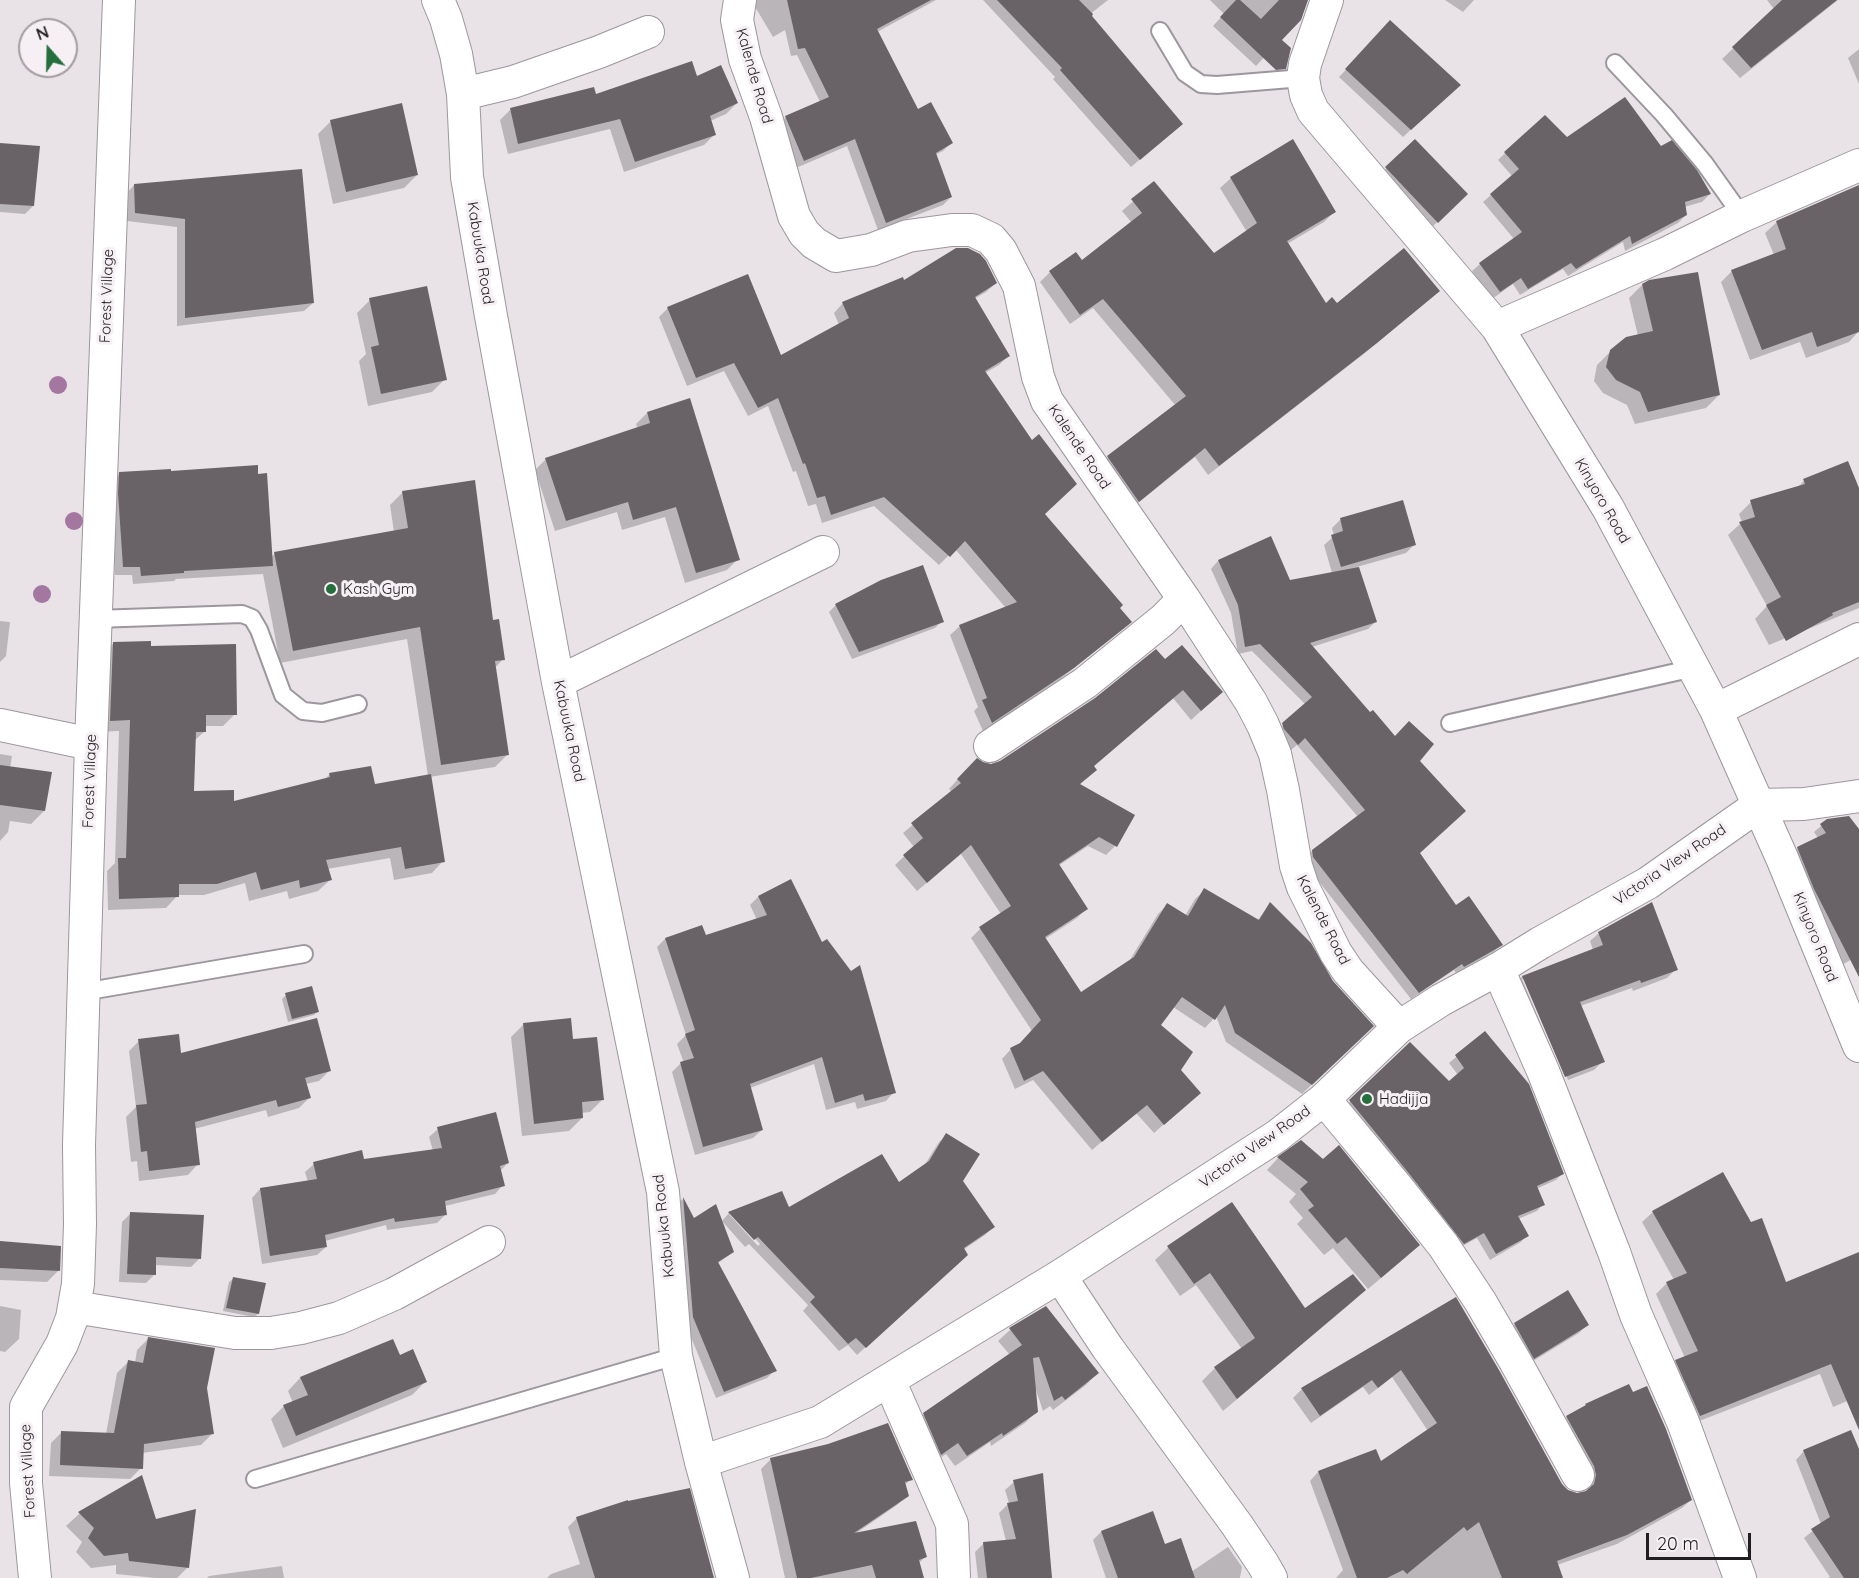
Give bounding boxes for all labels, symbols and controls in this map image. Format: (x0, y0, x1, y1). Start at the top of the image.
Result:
north arrow (18, 18, 78, 78)
text: N (34, 22, 51, 44)
street label: Kalende Road (732, 26, 776, 126)
street label: Kabuuka Road (463, 200, 497, 306)
street label: Forest Village (96, 249, 118, 343)
street label: Kalende Road (1044, 401, 1114, 493)
street label: Kinyoro Road (1570, 455, 1634, 547)
place label: Kash Gym (343, 580, 414, 598)
marker: Kash Gym (324, 582, 338, 596)
street label: Kabuuka Road (549, 678, 589, 784)
street label: Forest Village (79, 734, 101, 828)
street label: Victoria View Road (1610, 821, 1730, 909)
street label: Kalende Road (1293, 872, 1353, 968)
street label: Kinyoro Road (1789, 889, 1841, 985)
place label: Hadijja (1379, 1090, 1428, 1108)
marker: Hadijja (1360, 1092, 1374, 1106)
street label: Victoria View Road (1196, 1102, 1314, 1192)
street label: Kabuuka Road (650, 1173, 678, 1279)
street label: Forest Village (17, 1424, 39, 1518)
scale bar (1649, 1521, 1754, 1559)
text: 20 m (1657, 1532, 1699, 1555)

